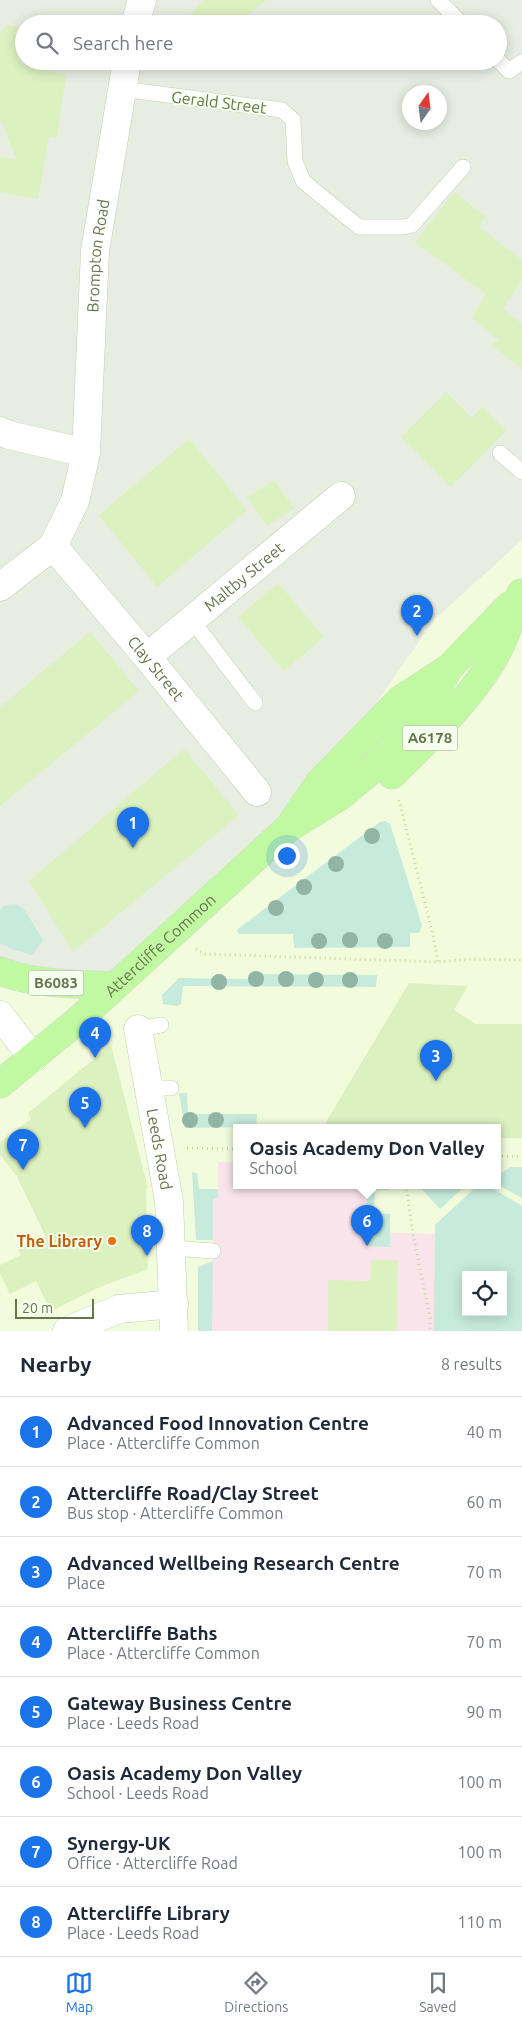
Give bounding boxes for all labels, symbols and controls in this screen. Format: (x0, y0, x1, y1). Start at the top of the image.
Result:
search box (15, 15, 507, 70)
icon: search (33, 29, 61, 57)
text: Search here (73, 32, 173, 54)
north arrow (402, 85, 447, 130)
street label: Gerald Street (170, 87, 268, 117)
street label: Brompton Road (83, 198, 113, 313)
street label: Maltby Street (200, 538, 288, 615)
pin: 2 (401, 595, 433, 636)
street label: Clay Street (124, 632, 188, 705)
road number: A6178 (402, 726, 458, 750)
pin: 1 (117, 807, 149, 848)
your location (274, 843, 300, 869)
street label: Attercliffe Common (101, 890, 219, 1000)
road number: B6083 (28, 970, 84, 996)
pin: 4 (79, 1017, 111, 1058)
pin: 3 (420, 1040, 452, 1081)
pin: 5 (69, 1087, 101, 1128)
street label: Leeds Road (143, 1107, 176, 1191)
popup (233, 1124, 501, 1189)
pin: 7 (7, 1129, 39, 1170)
text: Oasis Academy Don Valley (249, 1137, 485, 1159)
text: School (249, 1159, 297, 1177)
pin: 6 (351, 1205, 383, 1246)
pin: 8 (131, 1215, 163, 1256)
place label: The Library (17, 1232, 102, 1250)
marker: The Library (106, 1235, 118, 1247)
map controls (462, 1271, 507, 1316)
button: locate (462, 1271, 507, 1316)
scale bar (15, 1296, 94, 1319)
text: 20 m (22, 1300, 53, 1316)
text: Nearby (20, 1352, 91, 1376)
text: 8 results (441, 1355, 502, 1373)
text: Advanced Food Innovation Centre (67, 1412, 369, 1434)
text: 1 (31, 1423, 41, 1441)
text: 40 m (466, 1423, 502, 1441)
text: Place · Attercliffe Common (67, 1434, 260, 1452)
text: Attercliffe Road/Clay Street (67, 1482, 319, 1504)
text: 2 (31, 1493, 41, 1511)
text: 60 m (466, 1493, 502, 1511)
text: Bus stop · Attercliffe Common (67, 1504, 283, 1522)
text: Advanced Wellbeing Research Centre (67, 1552, 400, 1574)
text: 3 (31, 1563, 41, 1581)
text: 70 m (466, 1563, 502, 1581)
text: Place (67, 1574, 105, 1592)
text: Attercliffe Baths (67, 1622, 218, 1644)
text: 4 (31, 1633, 41, 1651)
text: 70 m (466, 1633, 502, 1651)
text: Place · Attercliffe Common (67, 1644, 260, 1662)
text: Gateway Business Centre (67, 1692, 292, 1714)
text: 5 (31, 1703, 41, 1721)
text: 90 m (466, 1703, 502, 1721)
text: Place · Leeds Road (67, 1714, 199, 1732)
text: Oasis Academy Don Valley (67, 1762, 302, 1784)
text: 6 (31, 1773, 41, 1791)
text: 100 m (457, 1773, 502, 1791)
text: School · Leeds Road (67, 1784, 209, 1802)
text: Synergy-UK (67, 1832, 171, 1854)
text: 7 (31, 1843, 41, 1861)
text: 100 m (457, 1843, 502, 1861)
text: Office · Attercliffe Road (67, 1854, 238, 1872)
text: Attercliffe Library (67, 1902, 230, 1924)
text: 8 (31, 1913, 41, 1931)
text: 110 m (457, 1913, 502, 1931)
text: Place · Leeds Road (67, 1924, 199, 1942)
tab: Map (65, 1969, 93, 2015)
tab: Directions (224, 1969, 288, 2015)
tab: Saved (419, 1969, 457, 2015)

